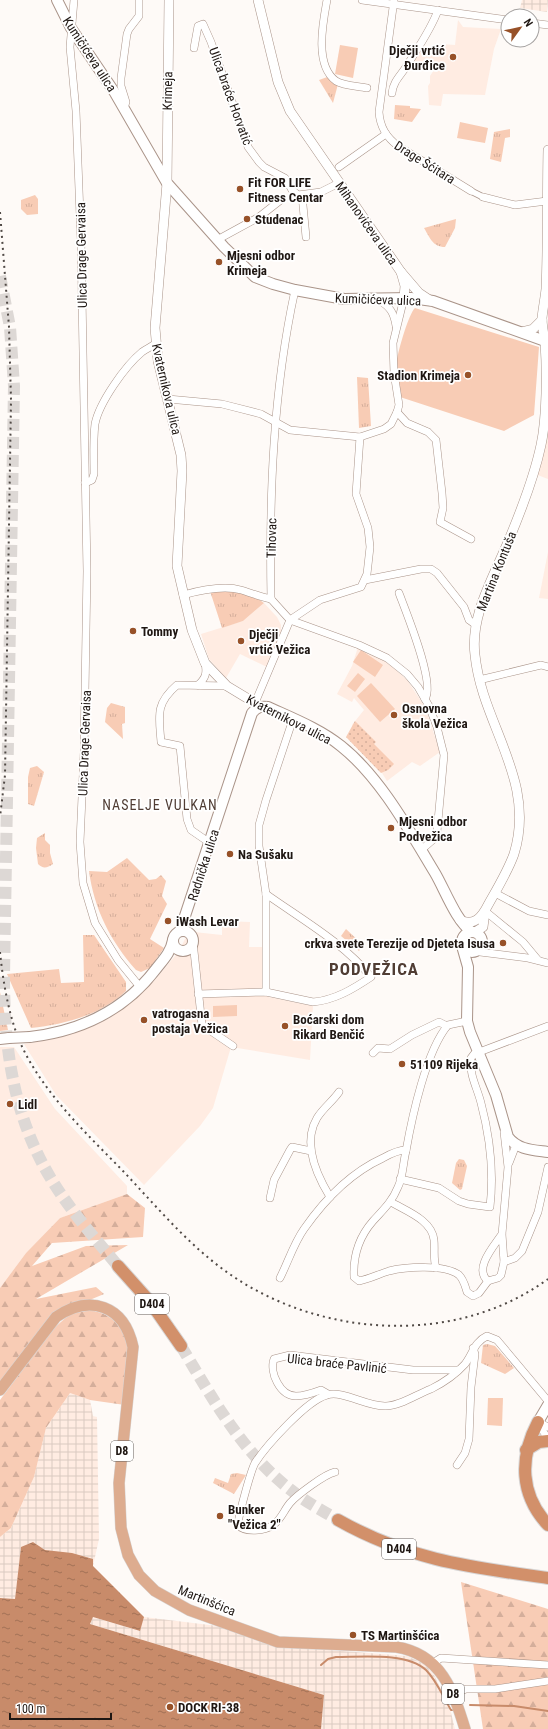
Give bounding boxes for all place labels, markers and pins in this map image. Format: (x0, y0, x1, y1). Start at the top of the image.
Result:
place label: Dječji vrtić Đurđice (389, 43, 445, 73)
marker: Dječji vrtić Đurđice (448, 52, 458, 62)
place label: Fit FOR LIFE Fitness Centar (248, 175, 324, 205)
marker: Fit FOR LIFE Fitness Centar (235, 184, 245, 194)
place label: Studenac (255, 212, 304, 227)
marker: Studenac (242, 214, 252, 224)
place label: Mjesni odbor Krimeja (227, 248, 296, 278)
marker: Mjesni odbor Krimeja (214, 257, 224, 267)
place label: Stadion Krimeja (377, 368, 460, 383)
marker: Stadion Krimeja (463, 370, 473, 380)
place label: Tommy (141, 624, 179, 639)
marker: Tommy (128, 626, 138, 636)
place label: Dječji vrtić Vežica (249, 627, 310, 657)
marker: Dječji vrtić Vežica (236, 636, 246, 646)
place label: Osnovna škola Vežica (402, 701, 468, 731)
marker: Osnovna škola Vežica (389, 710, 399, 720)
place label: Mjesni odbor Podvežica (399, 814, 468, 844)
marker: Mjesni odbor Podvežica (386, 823, 396, 833)
place label: Na Sušaku (238, 847, 293, 862)
marker: Na Sušaku (225, 849, 235, 859)
place label: iWash Levar (176, 914, 239, 929)
marker: iWash Levar (163, 916, 173, 926)
place label: crkva svete Terezije od Djeteta Isusa (304, 936, 495, 951)
marker: crkva svete Terezije od Djeteta Isusa (498, 938, 508, 948)
place label: vatrogasna postaja Vežica (152, 1006, 228, 1036)
place label: Boćarski dom Rikard Benčić (293, 1012, 365, 1042)
marker: vatrogasna postaja Vežica (139, 1015, 149, 1025)
marker: Boćarski dom Rikard Benčić (280, 1021, 290, 1031)
place label: 51109 Rijeka (410, 1057, 478, 1072)
marker: 51109 Rijeka (397, 1059, 407, 1069)
place label: Lidl (18, 1097, 37, 1112)
marker: Lidl (5, 1099, 15, 1109)
place label: Bunker "Vežica 2" (228, 1502, 281, 1532)
marker: Bunker "Vežica 2" (215, 1511, 225, 1521)
place label: TS Martinšćica (361, 1628, 440, 1643)
marker: TS Martinšćica (348, 1630, 358, 1640)
place label: DOCK RI-38 (178, 1700, 239, 1715)
marker: DOCK RI-38 (165, 1702, 175, 1712)

